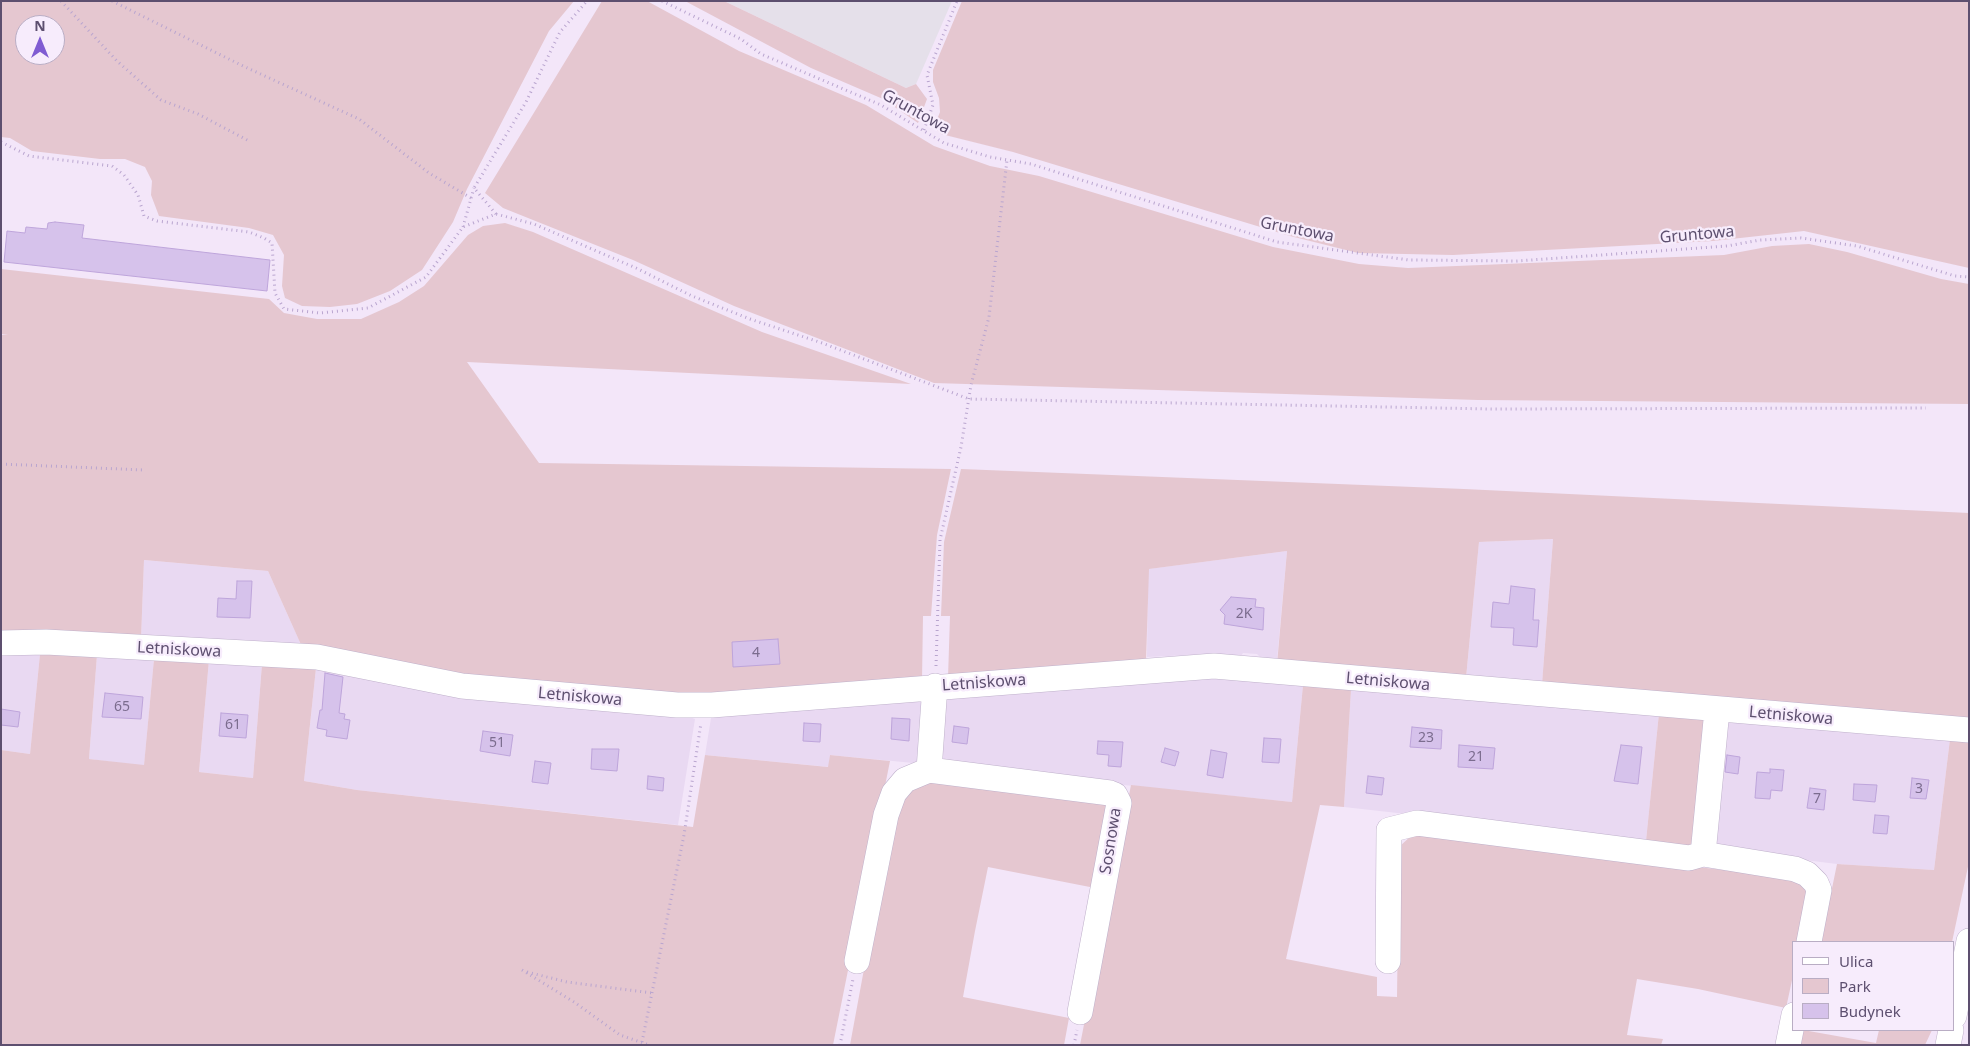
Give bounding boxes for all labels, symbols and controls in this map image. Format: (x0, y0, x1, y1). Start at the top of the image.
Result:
north arrow (15, 15, 65, 65)
text: N (34, 16, 46, 35)
street label: Gruntowa (879, 85, 953, 139)
street label: Gruntowa (1258, 213, 1336, 247)
street label: Gruntowa (1659, 222, 1735, 248)
house number: 2K (1236, 606, 1252, 622)
street label: Letniskowa (136, 638, 222, 662)
house number: 4 (752, 645, 760, 661)
street label: Letniskowa (1345, 669, 1431, 695)
street label: Letniskowa (941, 670, 1027, 696)
street label: Letniskowa (537, 684, 623, 710)
house number: 65 (114, 699, 130, 715)
street label: Letniskowa (1748, 703, 1834, 729)
house number: 61 (225, 717, 241, 733)
house number: 23 (1418, 730, 1434, 746)
house number: 51 (489, 735, 505, 751)
house number: 21 (1468, 749, 1484, 765)
house number: 3 (1915, 781, 1923, 797)
house number: 7 (1813, 791, 1821, 807)
street label: Sosnowa (1096, 806, 1126, 876)
legend (1792, 941, 1955, 1031)
text: Ulica (1839, 951, 1873, 971)
text: Park (1839, 976, 1871, 996)
text: Budynek (1839, 1001, 1901, 1021)

